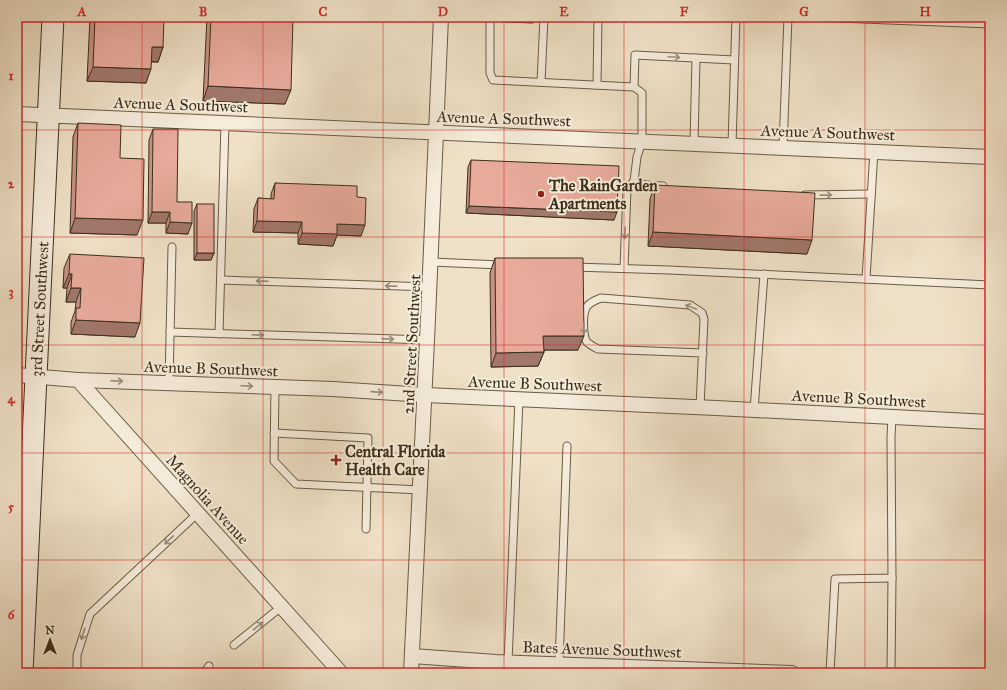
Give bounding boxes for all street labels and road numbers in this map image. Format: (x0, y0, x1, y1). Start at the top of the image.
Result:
street label: Avenue A Southwest (112, 93, 249, 116)
street label: Avenue A Southwest (435, 107, 572, 130)
street label: Avenue A Southwest (759, 121, 896, 144)
street label: 3rd Street Southwest (26, 240, 53, 377)
street label: 2nd Street Southwest (398, 273, 425, 414)
street label: Avenue B Southwest (143, 357, 279, 380)
street label: Avenue B Southwest (467, 372, 603, 395)
street label: Avenue B Southwest (790, 385, 927, 412)
street label: Magnolia Avenue (162, 450, 253, 549)
street label: Bates Avenue Southwest (522, 637, 682, 662)

